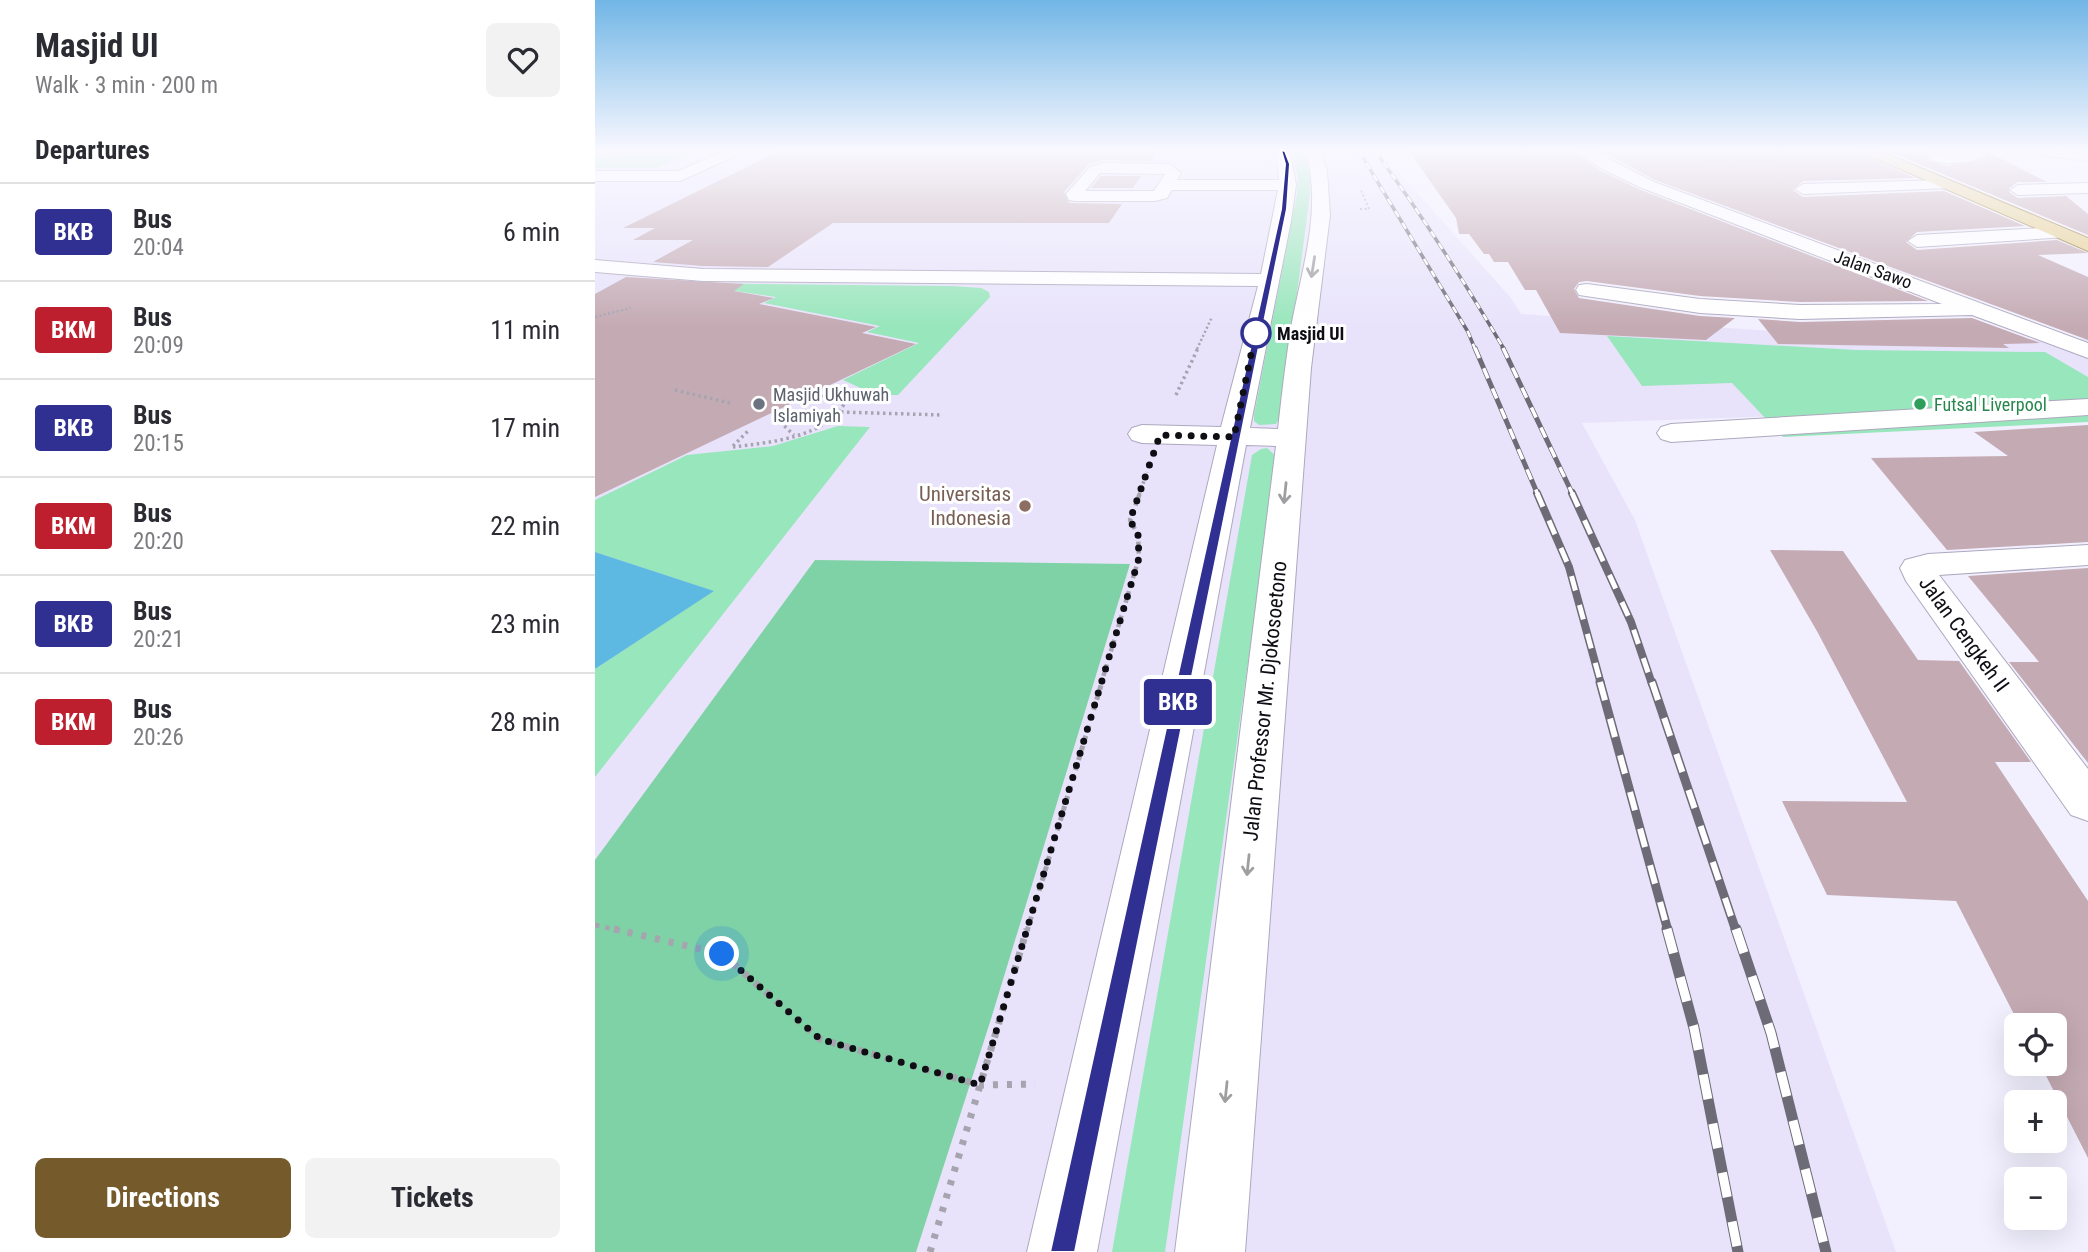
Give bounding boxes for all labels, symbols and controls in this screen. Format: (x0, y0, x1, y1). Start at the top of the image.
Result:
button: heart (486, 23, 560, 97)
text: Masjid UI (35, 26, 159, 65)
text: Walk · 3 min · 200 m (35, 72, 218, 99)
text: Departures (35, 135, 150, 165)
text: Bus (133, 204, 172, 234)
text: 6 min (503, 217, 560, 247)
text: BKB (53, 218, 94, 246)
text: 20:04 (133, 234, 184, 261)
street label: Jalan Sawo (1831, 245, 1915, 293)
one-way arrow (1306, 255, 1319, 278)
text: Bus (133, 302, 172, 332)
text: 11 min (490, 315, 560, 345)
text: BKM (51, 316, 96, 344)
marker: Masjid UI (1241, 318, 1271, 348)
place label: Masjid UI (1277, 323, 1344, 344)
text: 20:09 (133, 332, 184, 359)
place label: Masjid Ukhuwah Islamiyah (773, 384, 889, 426)
place label: Futsal Liverpool (1934, 394, 2047, 415)
marker: Masjid Ukhuwah Islamiyah (751, 396, 767, 412)
marker: Futsal Liverpool (1912, 396, 1928, 412)
text: Bus (133, 400, 172, 430)
text: 17 min (490, 413, 560, 443)
text: BKB (53, 414, 94, 442)
text: 20:15 (133, 430, 184, 457)
one-way arrow (1278, 481, 1291, 503)
place label: Universitas Indonesia (919, 482, 1011, 530)
text: Bus (133, 498, 172, 528)
marker: Universitas Indonesia (1017, 498, 1033, 514)
text: 22 min (490, 511, 560, 541)
text: BKM (51, 512, 96, 540)
text: 20:20 (133, 528, 184, 555)
street label: Jalan Professor Mr. Djokosoetono (1238, 560, 1292, 842)
street label: Jalan Cengkeh II (1914, 572, 2014, 696)
text: Bus (133, 596, 172, 626)
text: 23 min (490, 609, 560, 639)
text: BKB (53, 610, 94, 638)
text: 20:21 (133, 626, 184, 653)
line badge: BKB (1138, 679, 1218, 725)
text: BKB (1158, 688, 1198, 716)
text: Bus (133, 694, 172, 724)
text: 28 min (490, 707, 560, 737)
text: BKM (51, 708, 96, 736)
text: 20:26 (133, 724, 184, 751)
one-way arrow (1242, 853, 1255, 876)
your location (704, 936, 739, 971)
map controls (2004, 1013, 2067, 1230)
button: locate (2004, 1013, 2067, 1076)
one-way arrow (1219, 1080, 1232, 1102)
button: + (2004, 1090, 2067, 1153)
button: Directions (35, 1158, 291, 1238)
button: Tickets (305, 1158, 560, 1238)
button: − (2004, 1167, 2067, 1230)

